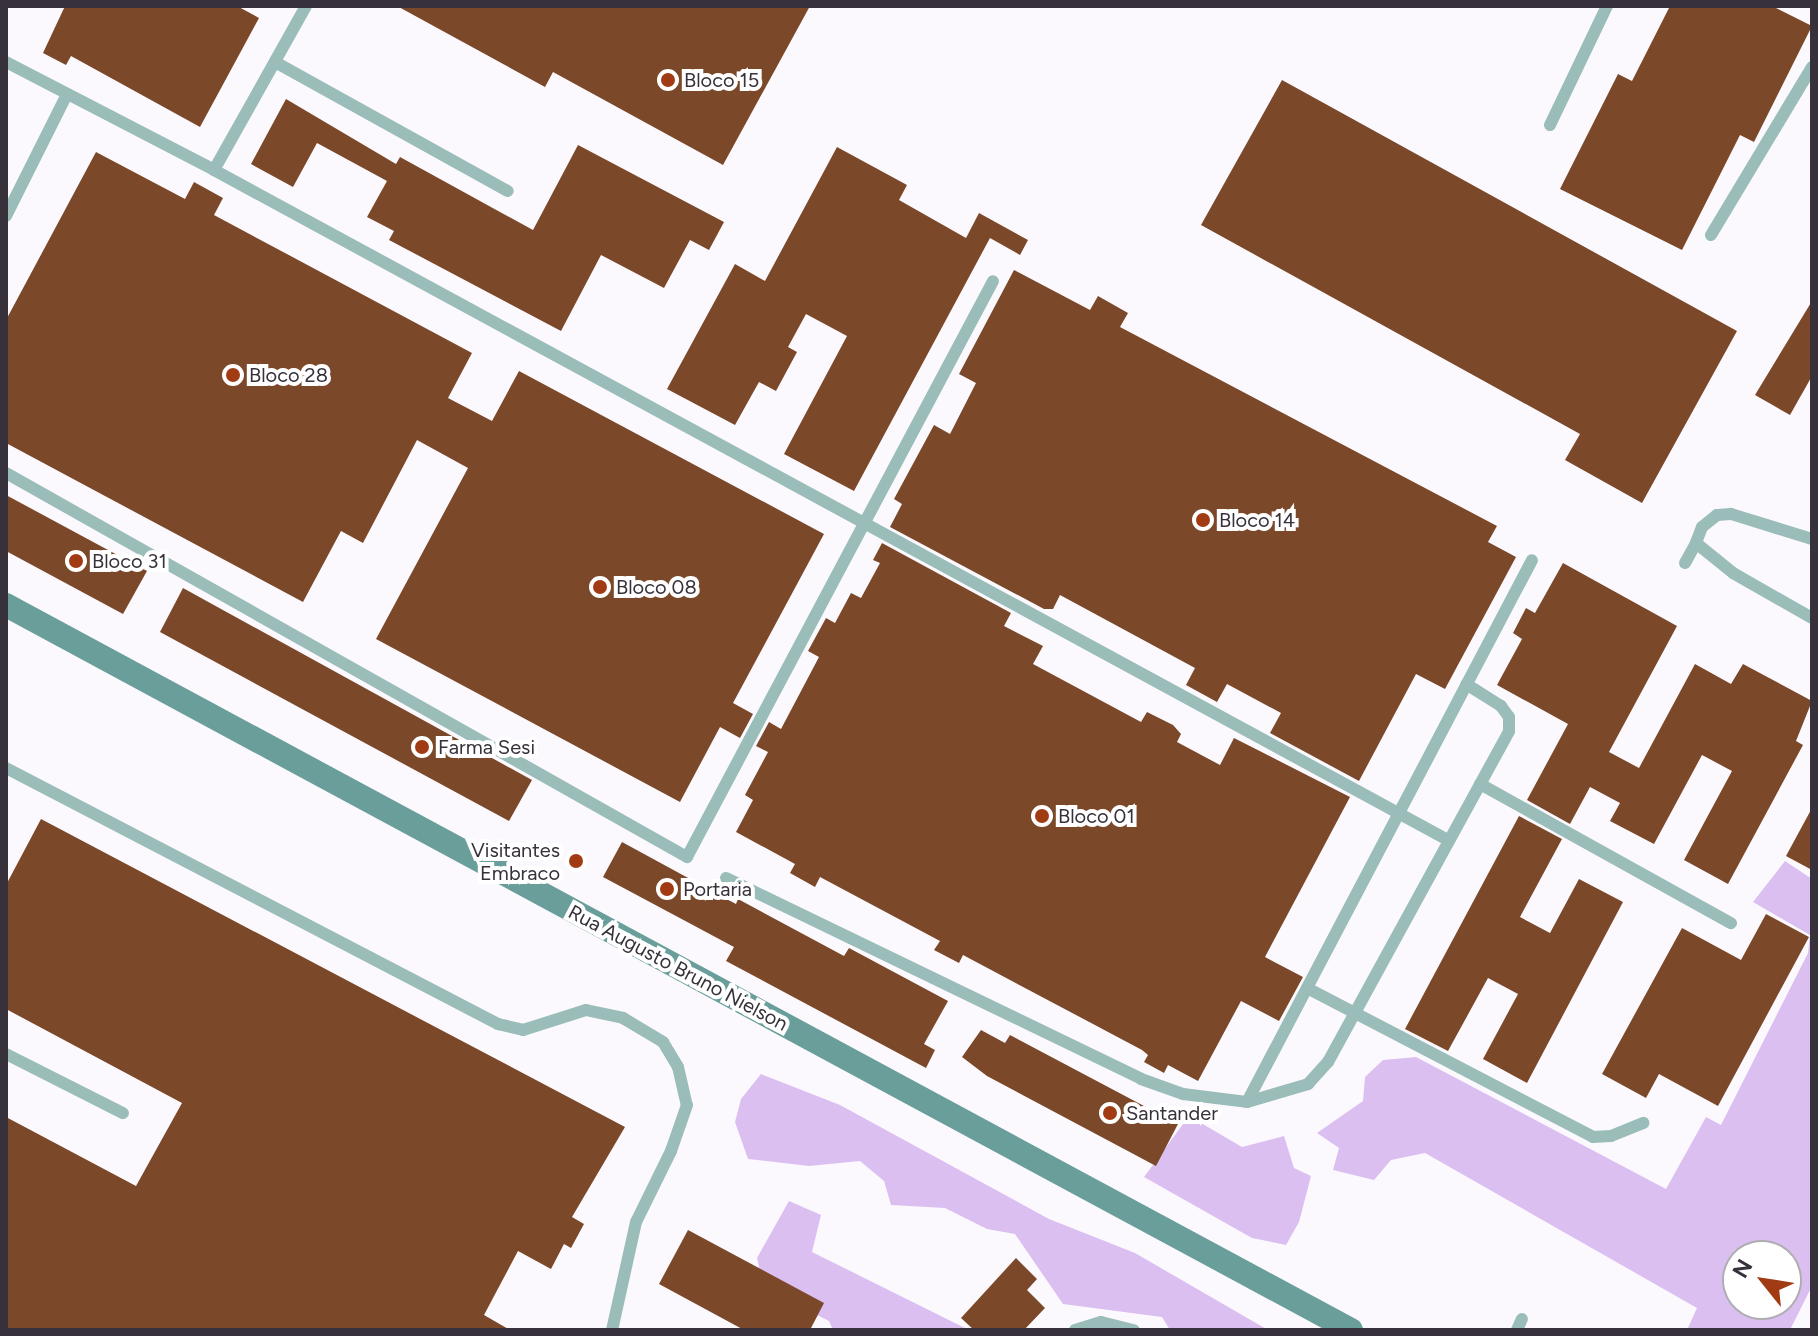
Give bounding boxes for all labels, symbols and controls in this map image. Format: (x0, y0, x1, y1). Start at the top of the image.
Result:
place label: Bloco 15 (684, 68, 759, 92)
marker: Bloco 15 (659, 71, 677, 89)
place label: Bloco 28 (249, 363, 328, 387)
marker: Bloco 28 (224, 366, 242, 384)
place label: Bloco 14 (1219, 508, 1295, 532)
marker: Bloco 14 (1194, 511, 1212, 529)
place label: Bloco 31 (92, 549, 167, 573)
marker: Bloco 31 (67, 552, 85, 570)
place label: Bloco 08 (616, 575, 697, 599)
marker: Bloco 08 (591, 578, 609, 596)
place label: Farma Sesi (438, 735, 535, 759)
marker: Farma Sesi (413, 738, 431, 756)
place label: Bloco 01 (1058, 804, 1135, 828)
marker: Bloco 01 (1033, 807, 1051, 825)
place label: Visitantes Embraco (471, 838, 560, 885)
marker: Visitantes Embraco (567, 852, 585, 870)
place label: Portaria (683, 877, 752, 901)
marker: Portaria (658, 880, 676, 898)
street label: Rua Augusto Bruno Nielson (564, 900, 792, 1036)
place label: Santander (1126, 1101, 1218, 1125)
marker: Santander (1101, 1104, 1119, 1122)
north arrow (1722, 1240, 1802, 1320)
text: N (1727, 1255, 1758, 1283)

